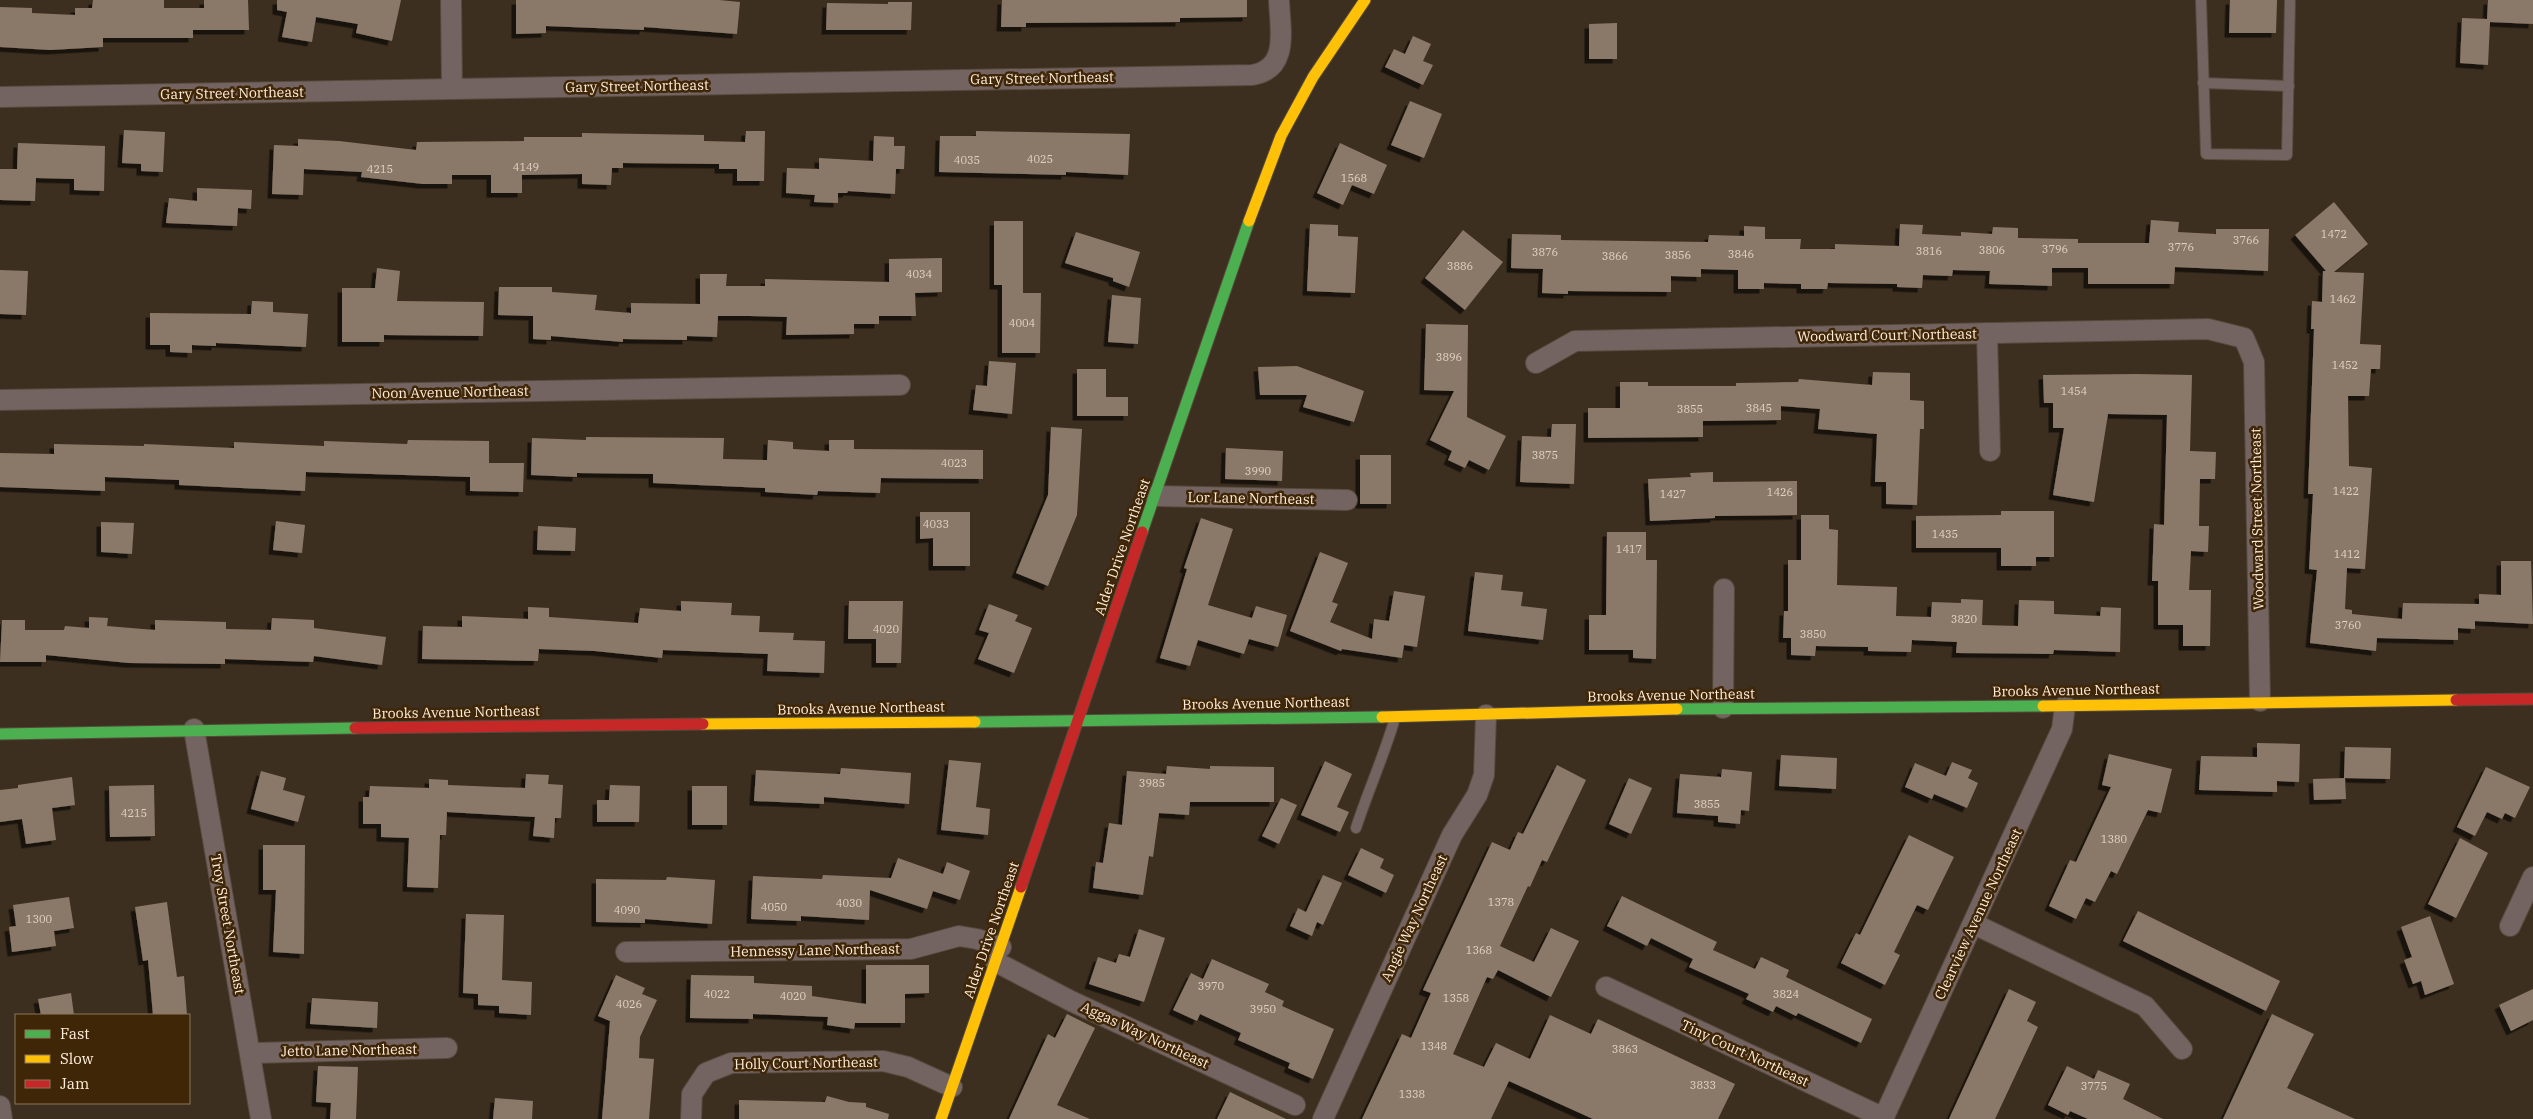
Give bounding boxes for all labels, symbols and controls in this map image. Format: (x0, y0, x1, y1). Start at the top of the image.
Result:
street label: Gary Street Northeast (970, 68, 1114, 88)
street label: Gary Street Northeast (565, 76, 709, 96)
street label: Gary Street Northeast (160, 83, 304, 103)
house number: 4025 (1027, 152, 1053, 166)
house number: 4035 (954, 153, 980, 167)
house number: 4149 (513, 160, 539, 174)
house number: 4215 (367, 162, 393, 176)
house number: 1568 (1341, 171, 1367, 185)
house number: 1472 (2321, 227, 2347, 241)
house number: 3766 (2233, 233, 2259, 247)
house number: 3776 (2168, 240, 2194, 254)
house number: 3796 (2042, 242, 2068, 256)
house number: 3806 (1979, 243, 2005, 257)
house number: 3816 (1916, 244, 1942, 258)
house number: 3876 (1532, 245, 1558, 259)
house number: 3846 (1728, 247, 1754, 261)
house number: 3856 (1665, 248, 1691, 262)
house number: 3866 (1602, 249, 1628, 263)
house number: 3886 (1447, 259, 1473, 273)
house number: 4034 (906, 267, 933, 281)
house number: 1462 (2330, 292, 2356, 306)
house number: 4004 (1009, 316, 1036, 330)
street label: Woodward Court Northeast (1797, 324, 1977, 346)
house number: 3896 (1436, 350, 1462, 364)
house number: 1452 (2332, 358, 2358, 372)
street label: Noon Avenue Northeast (371, 382, 529, 402)
house number: 1454 (2061, 384, 2088, 398)
house number: 3845 (1746, 401, 1772, 415)
house number: 3855 (1677, 402, 1703, 416)
street label: Woodward Street Northeast (2246, 428, 2268, 610)
house number: 3875 (1532, 448, 1558, 462)
house number: 4023 (941, 456, 967, 470)
house number: 3990 (1245, 464, 1272, 478)
street label: Alder Drive Northeast (1090, 476, 1154, 618)
house number: 1422 (2333, 484, 2359, 498)
house number: 1426 (1767, 485, 1793, 499)
house number: 1427 (1660, 487, 1686, 501)
street label: Lor Lane Northeast (1187, 488, 1315, 508)
house number: 4033 (923, 517, 949, 531)
house number: 1435 (1932, 527, 1958, 541)
house number: 1417 (1616, 542, 1642, 556)
house number: 1412 (2334, 547, 2360, 561)
house number: 3820 (1951, 612, 1978, 626)
house number: 3760 (2335, 618, 2362, 632)
house number: 4020 (873, 622, 900, 636)
house number: 3850 (1800, 627, 1827, 641)
street label: Brooks Avenue Northeast (1992, 680, 2160, 700)
street label: Brooks Avenue Northeast (1587, 685, 1755, 705)
street label: Brooks Avenue Northeast (1182, 693, 1350, 713)
street label: Brooks Avenue Northeast (777, 698, 945, 718)
street label: Brooks Avenue Northeast (372, 702, 540, 722)
house number: 3985 (1139, 776, 1165, 790)
house number: 3855 (1694, 797, 1720, 811)
house number: 4215 (121, 806, 147, 820)
street label: Clearview Avenue Northeast (1930, 825, 2026, 1002)
house number: 1380 (2101, 832, 2128, 846)
street label: Angie Way Northeast (1377, 852, 1451, 984)
street label: Troy Street Northeast (207, 853, 249, 996)
street label: Alder Drive Northeast (959, 859, 1023, 1001)
house number: 1378 (1488, 895, 1514, 909)
house number: 4030 (836, 896, 863, 910)
house number: 4050 (761, 900, 788, 914)
house number: 4090 (614, 903, 641, 917)
house number: 1300 (26, 912, 53, 926)
street label: Hennessy Lane Northeast (730, 940, 900, 960)
house number: 1368 (1466, 943, 1492, 957)
house number: 3970 (1198, 979, 1225, 993)
house number: 4022 (704, 987, 730, 1001)
house number: 3824 (1773, 987, 1800, 1001)
house number: 4020 (780, 989, 807, 1003)
house number: 1358 (1443, 991, 1469, 1005)
house number: 4026 (616, 997, 642, 1011)
street label: Aggas Way Northeast (1078, 997, 1212, 1073)
house number: 3950 (1250, 1002, 1277, 1016)
legend (15, 1014, 190, 1104)
street label: Tiny Court Northeast (1678, 1016, 1812, 1091)
text: Fast (60, 1024, 90, 1043)
house number: 1348 (1421, 1039, 1447, 1053)
street label: Jetto Lane Northeast (281, 1040, 417, 1060)
house number: 3863 (1612, 1042, 1638, 1056)
text: Slow (60, 1049, 94, 1068)
street label: Holly Court Northeast (734, 1053, 878, 1073)
text: Jam (60, 1074, 89, 1093)
house number: 3833 (1690, 1078, 1716, 1092)
house number: 3775 (2081, 1079, 2107, 1093)
house number: 1338 (1399, 1087, 1425, 1101)

